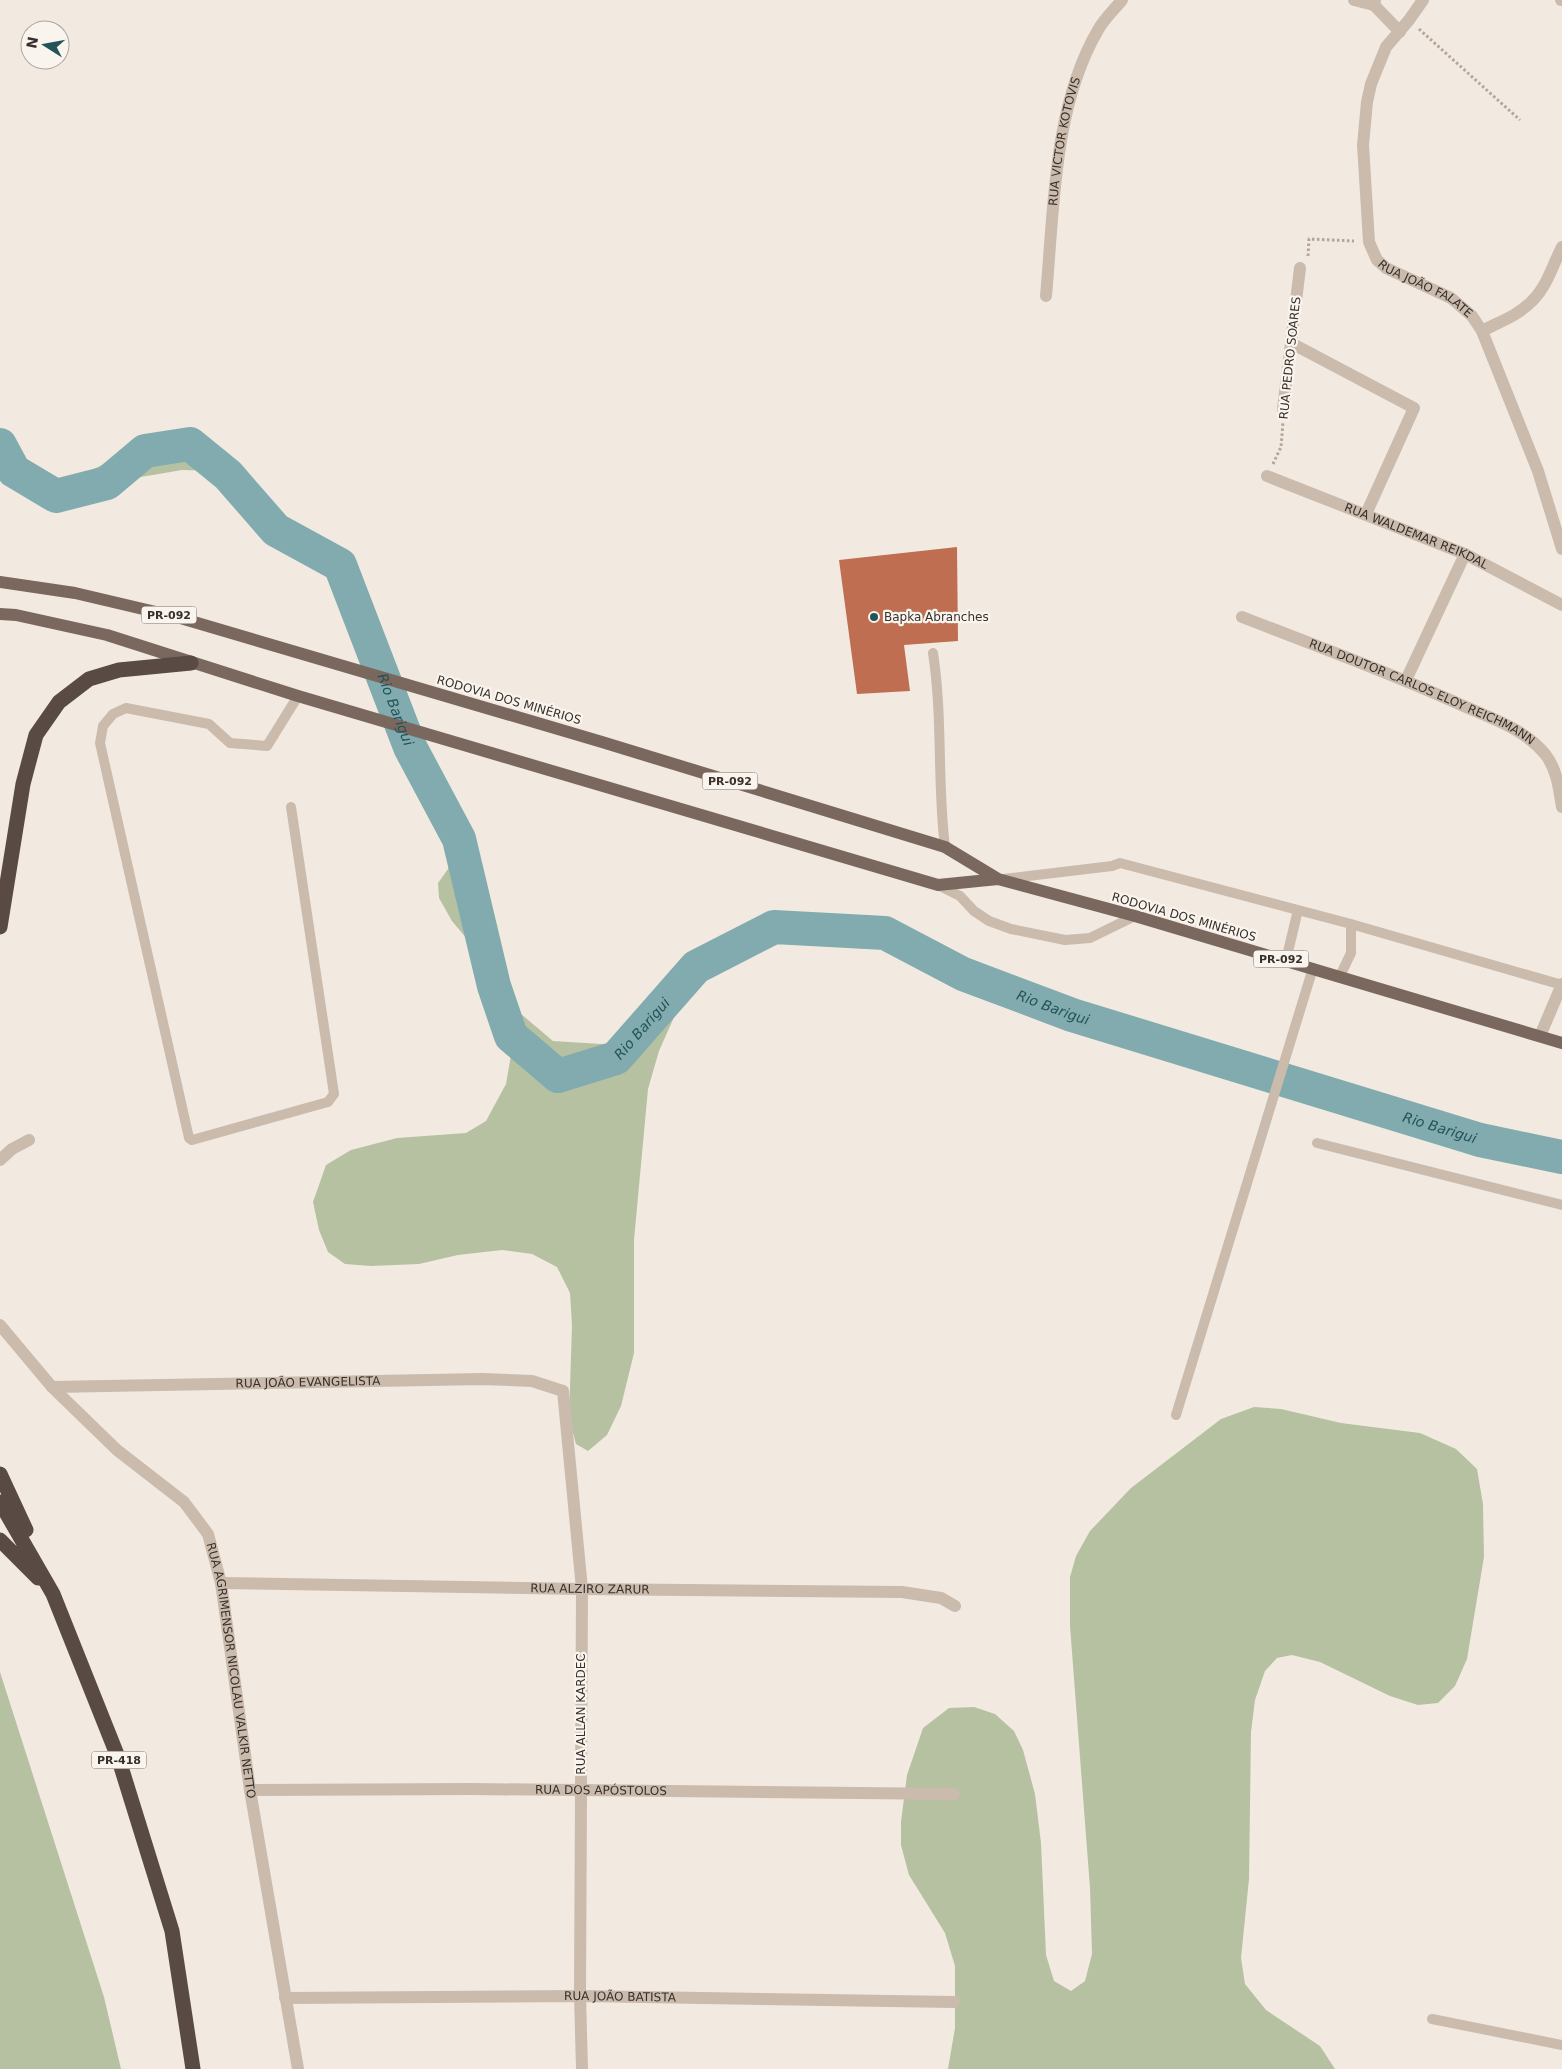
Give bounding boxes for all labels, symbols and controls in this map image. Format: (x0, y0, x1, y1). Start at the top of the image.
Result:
north arrow (20, 20, 70, 70)
text: N (23, 35, 41, 50)
street label: RUA VICTOR KOTOVIS (1046, 75, 1083, 206)
street label: RUA JOÃO FALATE (1375, 257, 1476, 320)
street label: RUA PEDRO SOARES (1277, 296, 1303, 420)
street label: RUA WALDEMAR REIKDAL (1342, 500, 1491, 572)
road number: PR-092 (142, 606, 196, 624)
place label: Bapka Abranches (884, 610, 989, 624)
marker: Bapka Abranches (868, 611, 880, 623)
street label: RUA DOUTOR CARLOS ELOY REICHMANN (1307, 636, 1538, 748)
water label: Rio Barigui (374, 671, 417, 748)
street label: RODOVIA DOS MINÉRIOS (435, 672, 583, 727)
road number: PR-092 (702, 772, 758, 789)
street label: RODOVIA DOS MINÉRIOS (1110, 889, 1258, 944)
road number: PR-092 (1254, 951, 1308, 968)
water label: Rio Barigui (1014, 987, 1091, 1028)
water label: Rio Barigui (611, 995, 673, 1062)
water label: Rio Barigui (1401, 1109, 1479, 1146)
street label: RUA JOÃO EVANGELISTA (235, 1374, 381, 1391)
street label: RUA AGRIMENSOR NICOLAU VALKIR NETTO (204, 1541, 258, 1800)
street label: RUA ALZIRO ZARUR (530, 1581, 650, 1597)
street label: RUA ALLAN KARDEC (574, 1653, 588, 1775)
road number: PR-418 (92, 1752, 146, 1768)
street label: RUA DOS APÓSTOLOS (535, 1782, 667, 1798)
street label: RUA JOÃO BATISTA (564, 1988, 677, 2005)

